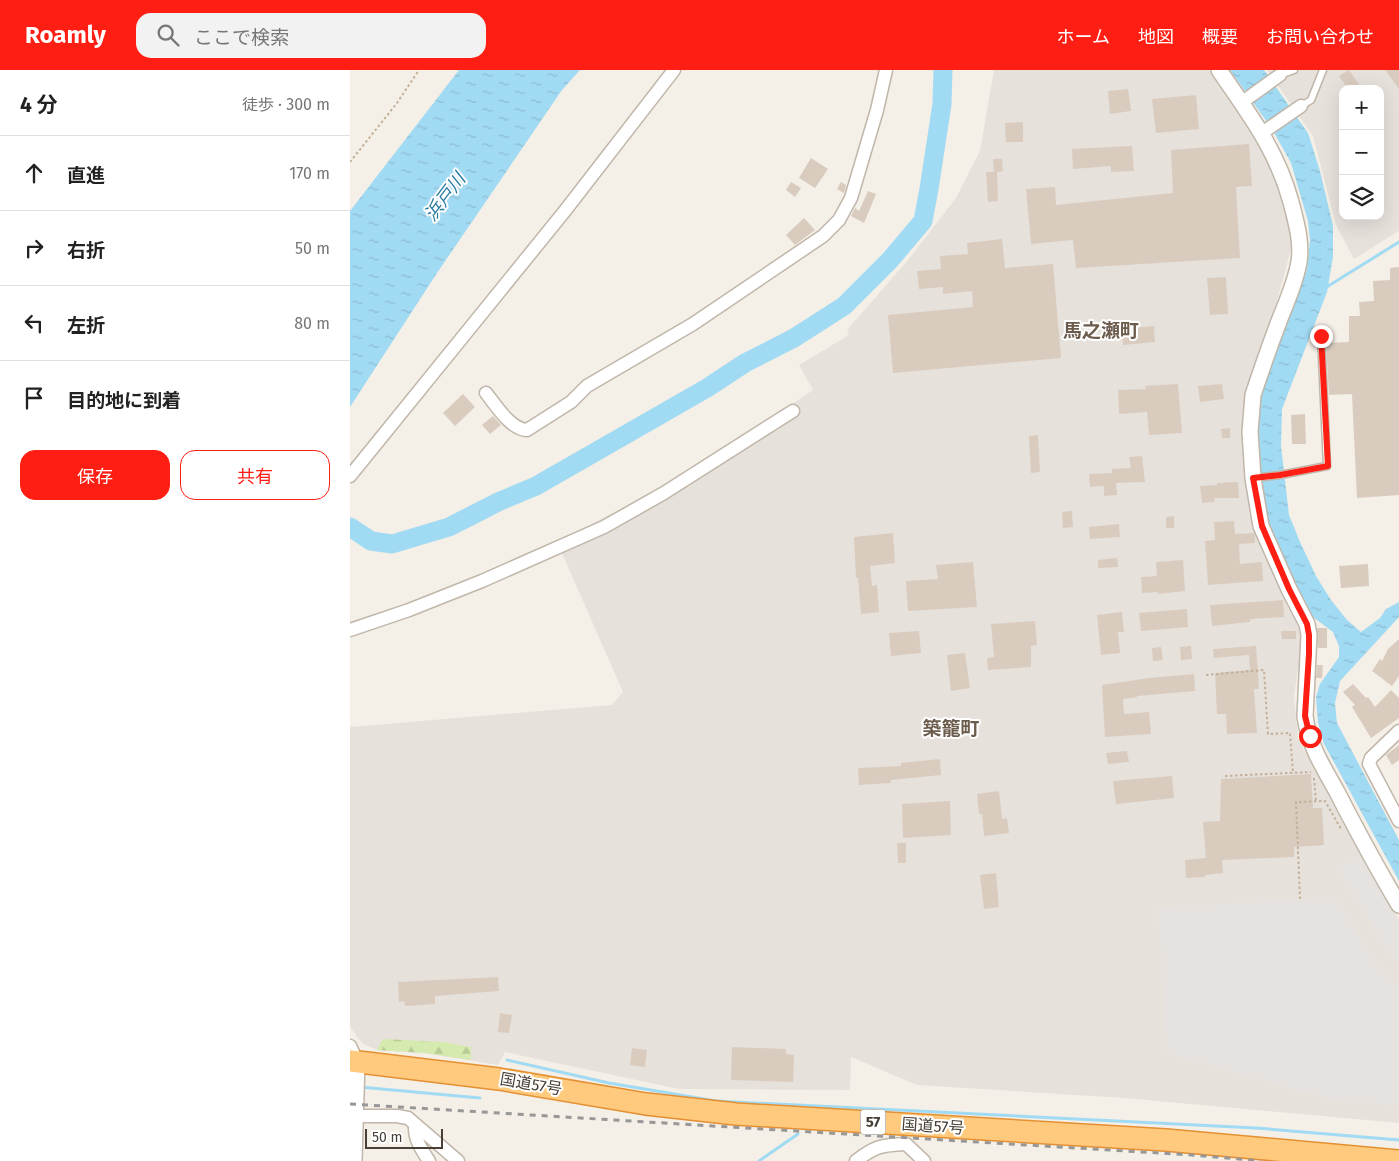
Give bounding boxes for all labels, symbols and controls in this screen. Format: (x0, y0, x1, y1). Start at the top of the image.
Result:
search box (136, 13, 486, 58)
text: Roamly (25, 21, 106, 49)
icon: search (154, 21, 182, 49)
text: ここで検索 (194, 26, 289, 49)
text: ホーム (1057, 26, 1110, 48)
text: 地図 (1138, 26, 1174, 48)
text: 概要 (1202, 26, 1238, 48)
text: お問い合わせ (1266, 26, 1374, 48)
map controls (1339, 85, 1384, 220)
button: + (1339, 85, 1384, 130)
text: 4 分 (20, 92, 58, 118)
text: 徒歩 · 300 m (242, 95, 330, 114)
button: − (1339, 130, 1384, 175)
icon: ahead (20, 159, 48, 187)
text: 直進 (67, 164, 105, 187)
text: 170 m (289, 164, 330, 183)
water label: 浜戸川 (420, 167, 471, 225)
button: layers (1339, 175, 1384, 220)
icon: right (20, 234, 48, 262)
text: 右折 (67, 239, 105, 262)
text: 50 m (295, 239, 330, 258)
icon: left (20, 309, 48, 337)
text: 左折 (67, 314, 105, 337)
text: 80 m (294, 314, 330, 333)
district label: 馬之瀬町 (1063, 319, 1139, 342)
route end (1310, 325, 1333, 348)
icon: arrive (20, 384, 48, 412)
text: 目的地に到着 (67, 389, 181, 412)
button: 保存 (20, 450, 170, 500)
button: 共有 (180, 450, 330, 500)
district label: 築籠町 (922, 717, 980, 740)
route start (1299, 725, 1322, 748)
street label: 国道57号 (498, 1069, 564, 1099)
road number: 57 (860, 1110, 886, 1134)
street label: 国道57号 (901, 1114, 965, 1138)
scale bar (365, 1126, 442, 1149)
text: 50 m (372, 1129, 403, 1146)

